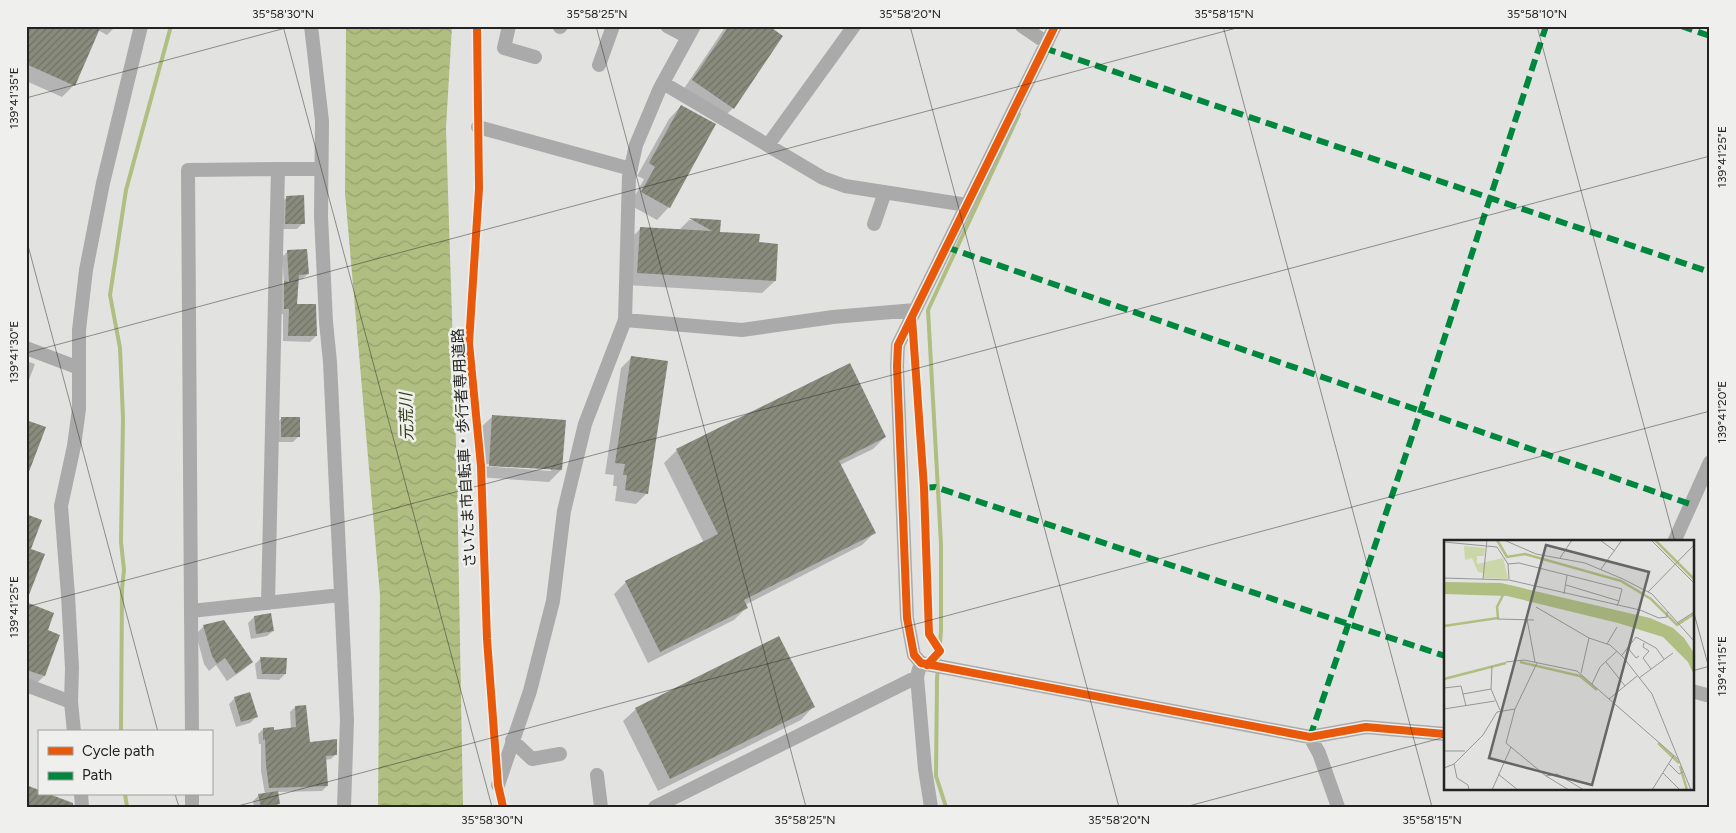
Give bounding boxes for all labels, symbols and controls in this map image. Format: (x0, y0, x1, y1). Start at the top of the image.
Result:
text: 35°58'30"N (252, 7, 314, 21)
text: 35°58'25"N (566, 7, 628, 21)
text: 35°58'20"N (879, 7, 941, 21)
text: 35°58'15"N (1194, 7, 1254, 21)
text: 35°58'10"N (1507, 7, 1567, 21)
text: 139°41'35"E (7, 67, 21, 129)
text: 139°41'25"E (1715, 126, 1729, 188)
text: 139°41'30"E (7, 321, 21, 383)
street label: さいたま市自転車・歩行者専用道路 (449, 328, 479, 568)
text: 139°41'20"E (1715, 381, 1729, 443)
water label: 元荒川 (396, 391, 417, 441)
inset map (1444, 540, 1694, 790)
text: 139°41'25"E (7, 576, 21, 638)
text: 139°41'15"E (1715, 636, 1729, 696)
legend (38, 730, 212, 796)
text: Cycle path (82, 742, 154, 760)
text: Path (82, 766, 112, 784)
text: 35°58'30"N (461, 813, 523, 827)
text: 35°58'25"N (774, 813, 836, 827)
text: 35°58'20"N (1088, 813, 1150, 827)
text: 35°58'15"N (1402, 813, 1462, 827)

